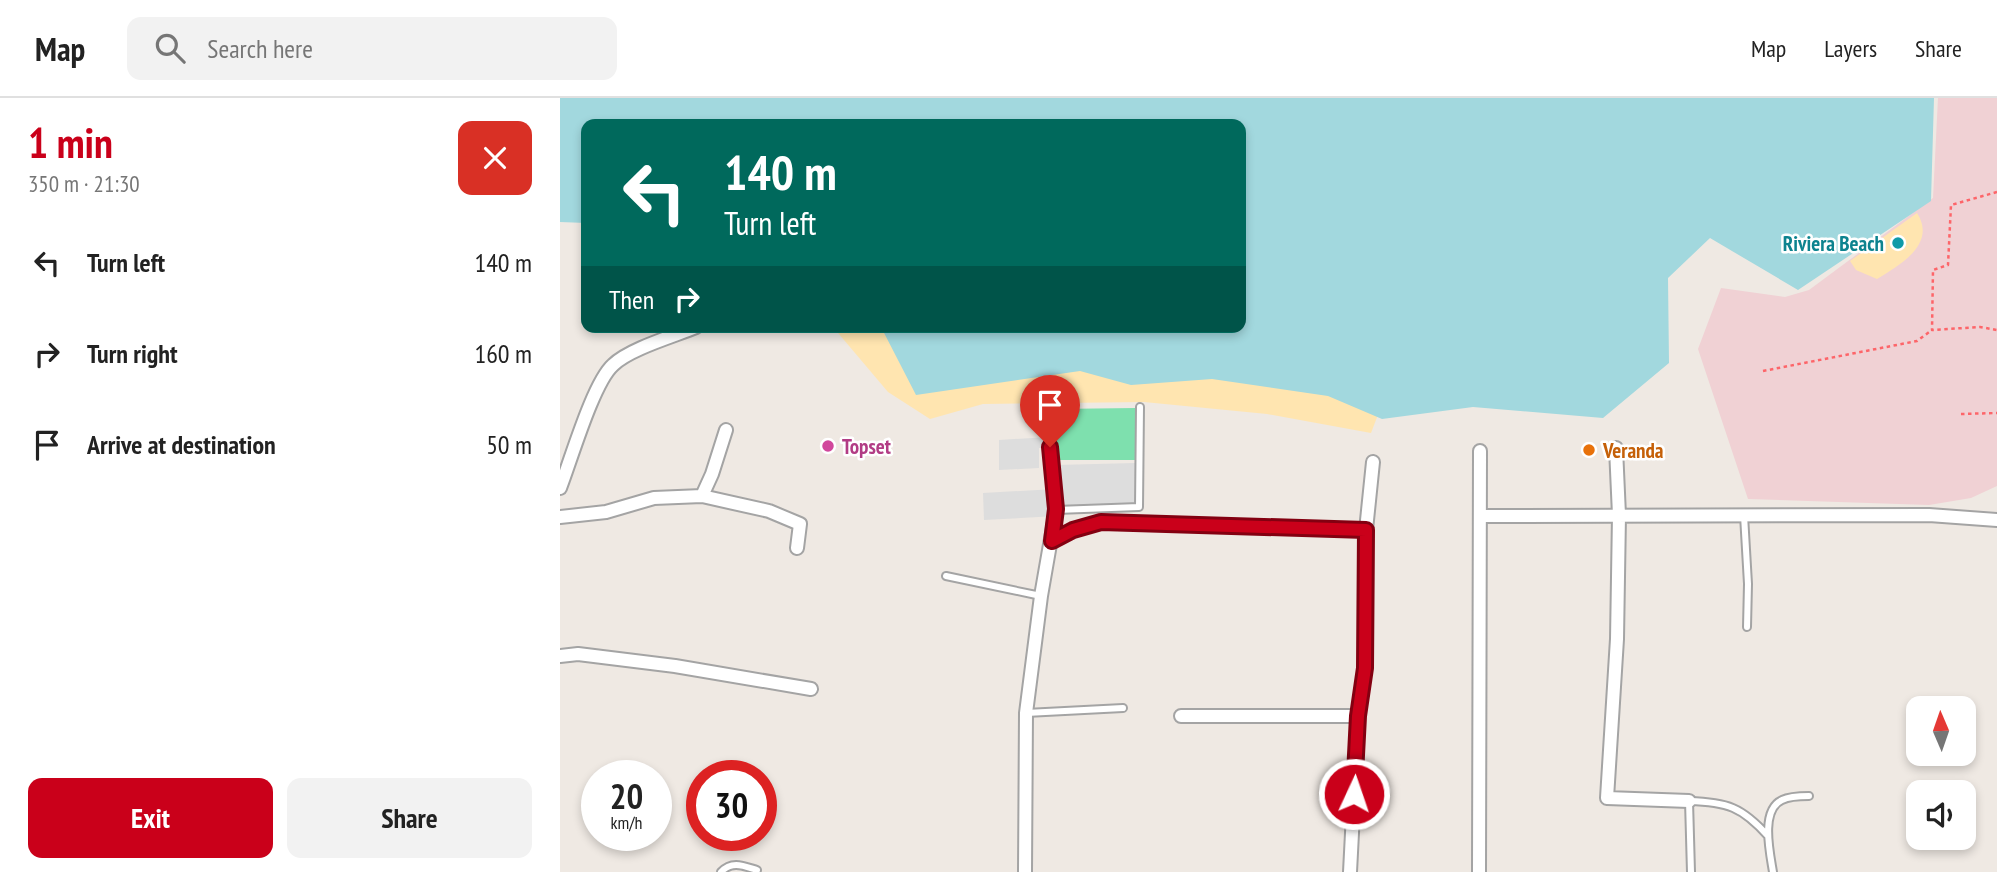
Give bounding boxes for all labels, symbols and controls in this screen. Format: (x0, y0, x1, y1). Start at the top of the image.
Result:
search box (127, 17, 617, 80)
text: Map (35, 27, 85, 70)
icon: search (151, 29, 189, 67)
text: Search here (207, 32, 313, 65)
text: Map (1751, 33, 1786, 64)
text: Layers (1824, 33, 1877, 64)
text: Share (1915, 33, 1962, 64)
text: 1 min (28, 115, 113, 170)
button: close (458, 121, 532, 195)
text: 140 m (724, 140, 837, 204)
icon: left (609, 147, 700, 238)
text: 350 m · 21:30 (28, 169, 140, 198)
text: Turn left (724, 202, 816, 244)
place label: Riviera Beach (1783, 230, 1884, 257)
marker: Riviera Beach (1890, 235, 1906, 251)
icon: left (28, 244, 66, 282)
text: Turn left (87, 246, 165, 279)
text: 140 m (474, 246, 532, 279)
icon: right (668, 280, 706, 318)
text: Then (609, 283, 654, 316)
icon: right (28, 335, 66, 373)
text: Turn right (87, 337, 178, 370)
text: 160 m (474, 337, 532, 370)
pin (1020, 375, 1080, 447)
icon: arrive (1031, 386, 1069, 424)
icon: arrive (28, 426, 66, 464)
text: Arrive at destination (87, 428, 276, 461)
text: 50 m (486, 428, 532, 461)
place label: Topset (842, 433, 891, 460)
place label: Veranda (1602, 437, 1664, 464)
marker: Topset (820, 438, 836, 454)
marker: Veranda (1581, 442, 1597, 458)
north arrow (1906, 696, 1976, 766)
map controls (1906, 696, 1976, 850)
position arrow (1317, 757, 1391, 831)
speed limit sign: 30 (686, 760, 777, 851)
text: 20 (610, 773, 643, 819)
button: Exit (28, 778, 273, 858)
button: Share (287, 778, 532, 858)
button: sound (1906, 780, 1976, 850)
text: km/h (611, 811, 642, 834)

